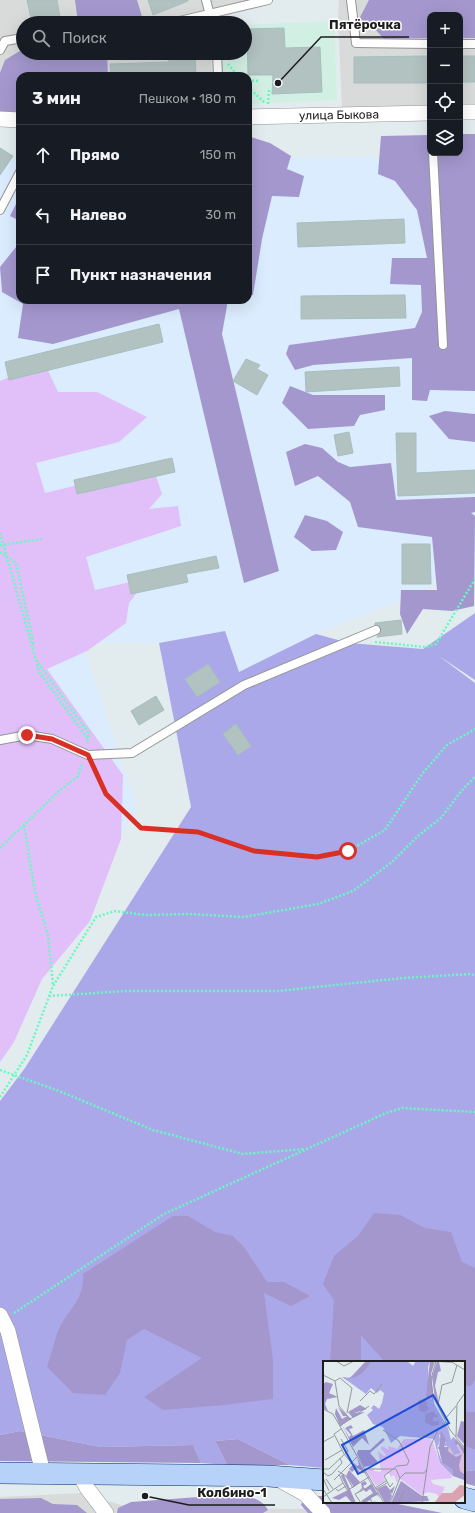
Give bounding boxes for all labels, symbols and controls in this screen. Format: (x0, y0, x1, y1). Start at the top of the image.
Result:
callout: Пятёрочка (321, 12, 409, 37)
map controls (427, 12, 463, 156)
button: + (427, 12, 463, 48)
search box (16, 16, 252, 60)
text: Пятёрочка (329, 17, 401, 32)
icon: search (30, 27, 52, 49)
text: Поиск (62, 29, 107, 47)
button: − (427, 48, 463, 84)
button: locate (427, 84, 463, 120)
text: 3 мин (32, 88, 81, 108)
text: Пешком · 180 m (139, 91, 236, 106)
street label: улица Быкова (299, 107, 379, 123)
button: layers (427, 120, 463, 156)
icon: ahead (32, 144, 54, 166)
text: Прямо (70, 146, 120, 164)
text: 150 m (200, 147, 236, 162)
icon: left (32, 204, 54, 226)
text: Налево (70, 206, 127, 224)
text: 30 m (205, 207, 236, 222)
icon: arrive (32, 264, 54, 286)
text: Пункт назначения (70, 266, 212, 284)
route end (18, 726, 36, 744)
route start (339, 842, 357, 860)
inset map (323, 1361, 465, 1503)
callout: Колбино-1 (189, 1480, 275, 1505)
text: Колбино-1 (197, 1485, 267, 1500)

